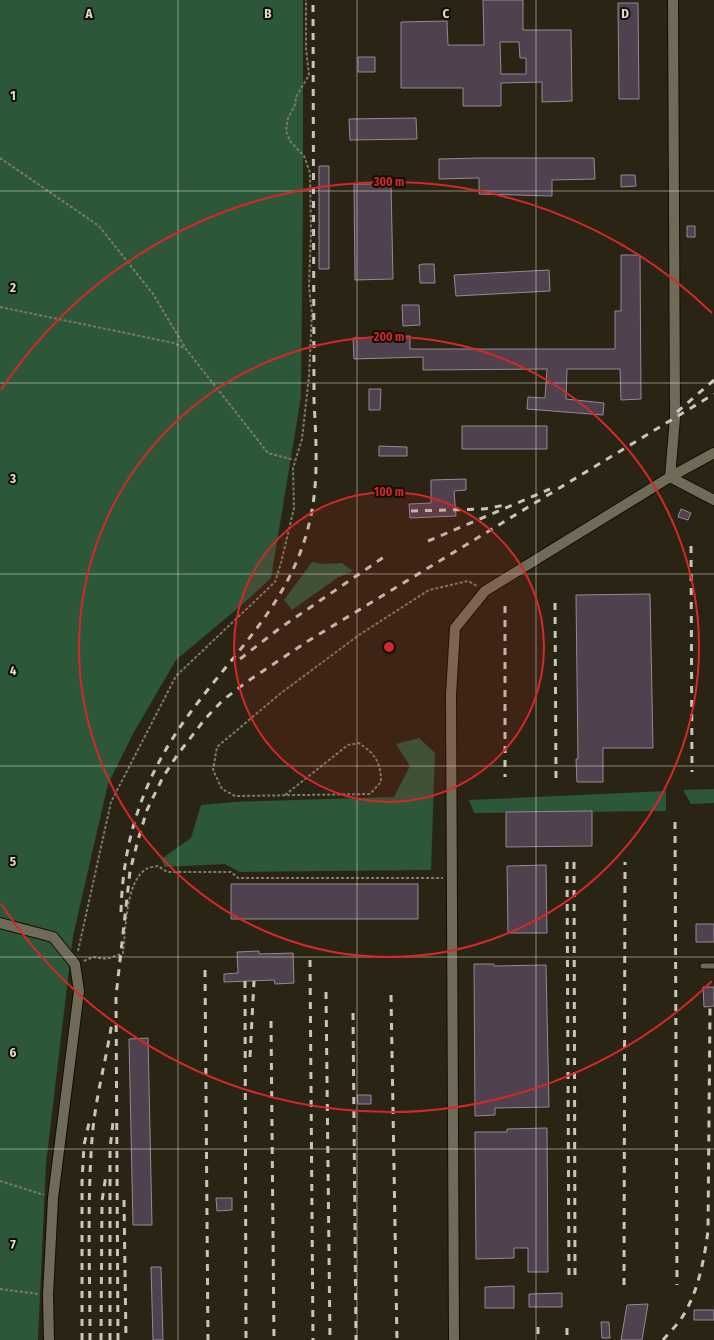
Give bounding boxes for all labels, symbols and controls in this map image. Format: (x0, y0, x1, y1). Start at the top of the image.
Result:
text: A (84, 6, 93, 21)
text: B (264, 6, 272, 21)
text: C (443, 6, 450, 21)
text: D (621, 6, 629, 21)
text: 1 (10, 88, 16, 103)
text: 300 m (373, 175, 404, 189)
text: 2 (9, 280, 16, 295)
text: 200 m (373, 330, 404, 344)
text: 3 (9, 471, 16, 486)
text: 100 m (374, 485, 404, 499)
centre of rings (382, 640, 396, 654)
text: 4 (10, 663, 17, 678)
text: 5 (10, 854, 16, 869)
text: 6 (10, 1045, 17, 1060)
text: 7 (10, 1237, 16, 1252)

